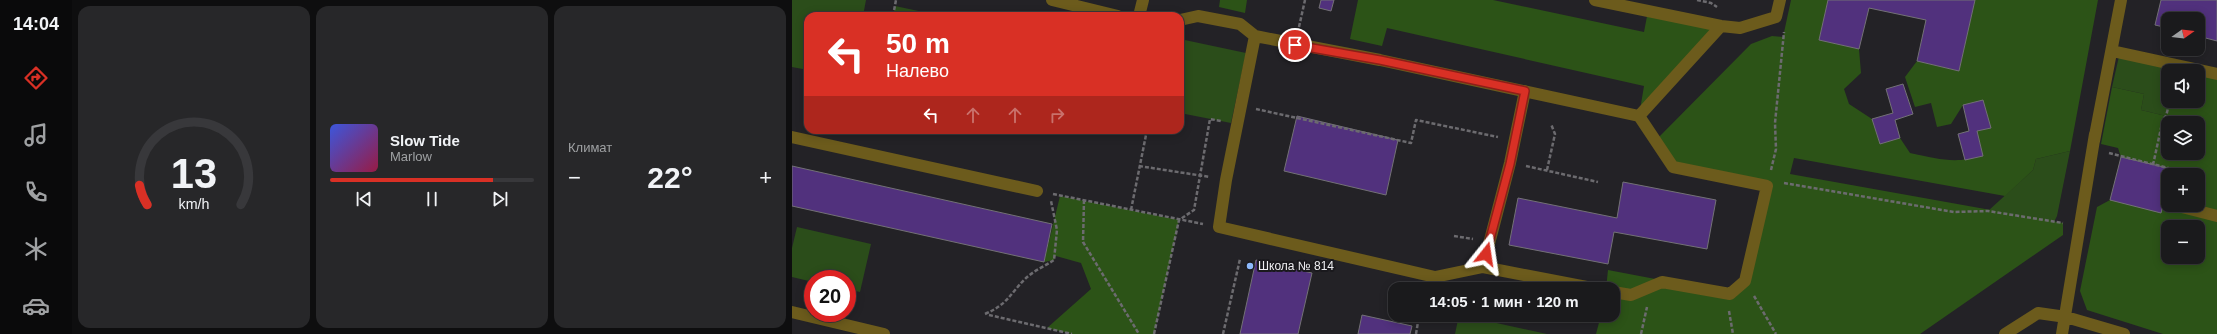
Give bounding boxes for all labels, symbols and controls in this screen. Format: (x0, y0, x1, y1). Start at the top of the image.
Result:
north arrow (2161, 12, 2205, 56)
map controls (2161, 12, 2205, 264)
text: 14:04 (13, 14, 59, 34)
icon: left (820, 28, 872, 80)
text: 50 m (886, 28, 950, 59)
pin (1278, 28, 1312, 62)
icon: arrive (1284, 34, 1306, 56)
text: Налево (886, 61, 949, 81)
icon: directions (22, 64, 50, 92)
button: sound (2161, 64, 2205, 108)
icon: left (920, 104, 942, 126)
icon: ahead (962, 104, 984, 126)
icon: ahead (1004, 104, 1026, 126)
icon: right (1046, 104, 1068, 126)
button: layers (2161, 116, 2205, 160)
icon: music (22, 121, 50, 149)
text: Slow Tide (390, 132, 460, 149)
text: Климат (568, 140, 612, 155)
text: Marlow (390, 149, 432, 164)
text: 13 (171, 150, 217, 197)
text: 22° (647, 161, 693, 194)
text: − (568, 165, 581, 190)
text: + (759, 165, 772, 190)
button: + (2161, 168, 2205, 212)
icon: phone (22, 178, 50, 206)
icon: previous (353, 188, 375, 210)
icon: pause (421, 188, 443, 210)
icon: next (489, 188, 511, 210)
text: km/h (179, 196, 210, 212)
button: − (2161, 220, 2205, 264)
position arrow (1465, 233, 1507, 275)
icon: climate (22, 235, 50, 263)
place label: Школа № 814 (1258, 259, 1334, 273)
marker: Школа № 814 (1245, 261, 1255, 271)
speed limit sign: 20 (804, 270, 856, 322)
icon: car (22, 292, 50, 320)
text: 14:05 · 1 мин · 120 m (1429, 293, 1579, 310)

